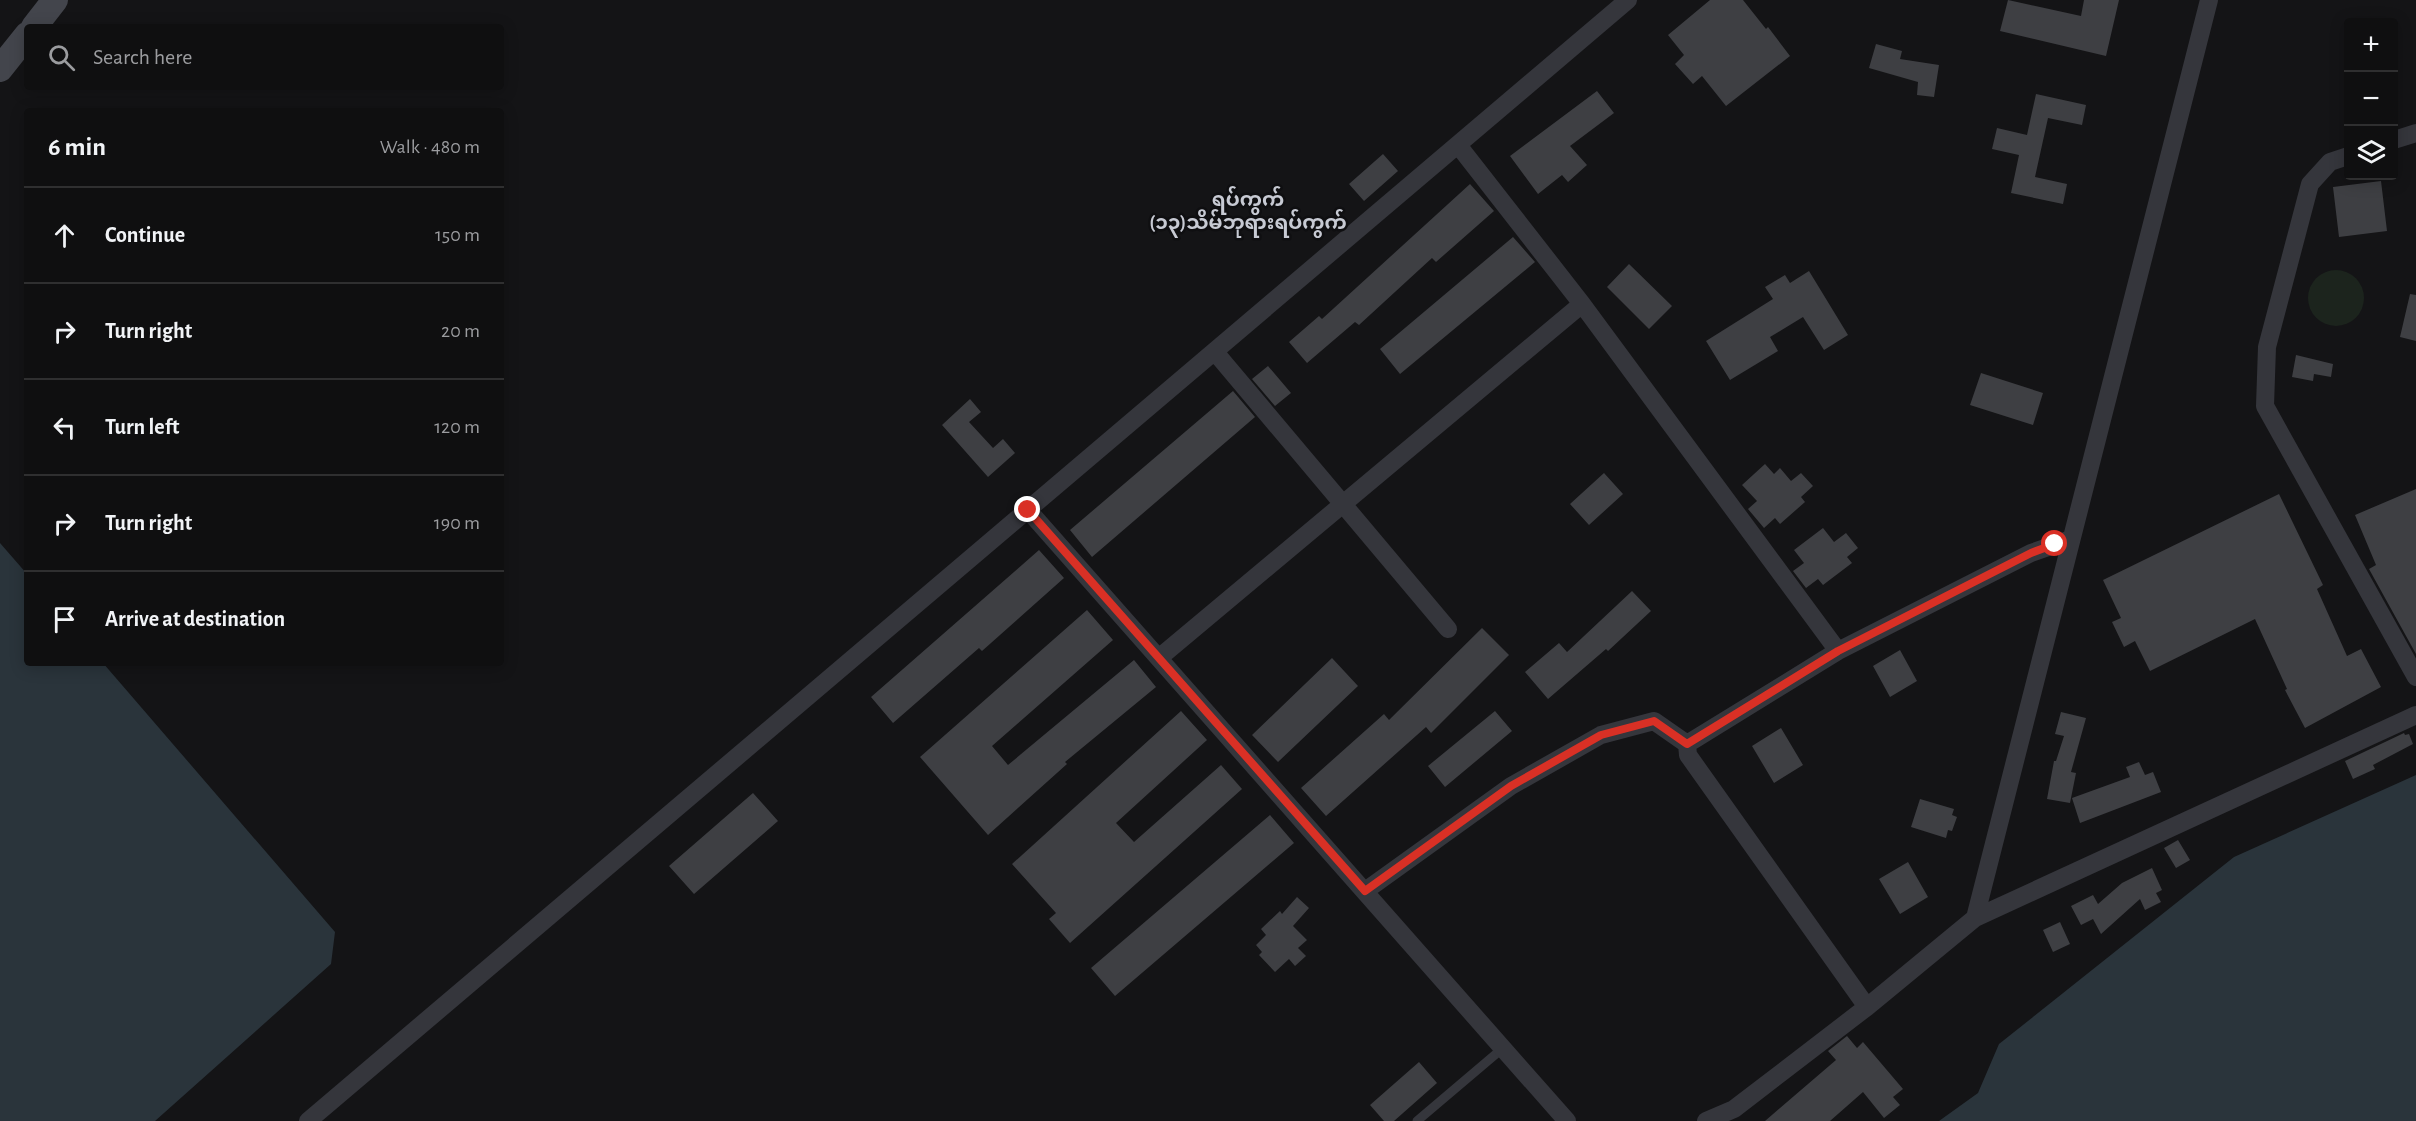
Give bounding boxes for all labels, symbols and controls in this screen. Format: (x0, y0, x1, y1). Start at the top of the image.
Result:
map controls (2344, 18, 2398, 180)
button: + (2344, 18, 2398, 72)
search box (24, 24, 504, 90)
icon: search (45, 41, 78, 74)
text: Search here (93, 46, 192, 68)
button: − (2344, 72, 2398, 126)
button: layers (2344, 126, 2398, 180)
text: 6 min (48, 134, 106, 160)
text: Walk · 480 m (380, 137, 480, 157)
district label: ရပ်ကွက် (၁၃)သိမ်ဘုရားရပ်ကွက် (1149, 186, 1347, 238)
icon: ahead (48, 219, 81, 252)
text: Continue (105, 224, 185, 246)
text: 150 m (435, 225, 480, 245)
icon: right (48, 315, 81, 348)
text: Turn right (105, 320, 192, 342)
text: 20 m (441, 321, 480, 341)
icon: left (48, 411, 81, 444)
text: Turn left (105, 416, 179, 438)
text: 120 m (434, 417, 480, 437)
route end (1014, 496, 1040, 522)
icon: right (48, 507, 81, 540)
text: Turn right (105, 512, 192, 534)
text: 190 m (434, 513, 480, 533)
route start (2041, 530, 2067, 556)
icon: arrive (48, 603, 81, 636)
text: Arrive at destination (105, 608, 285, 630)

